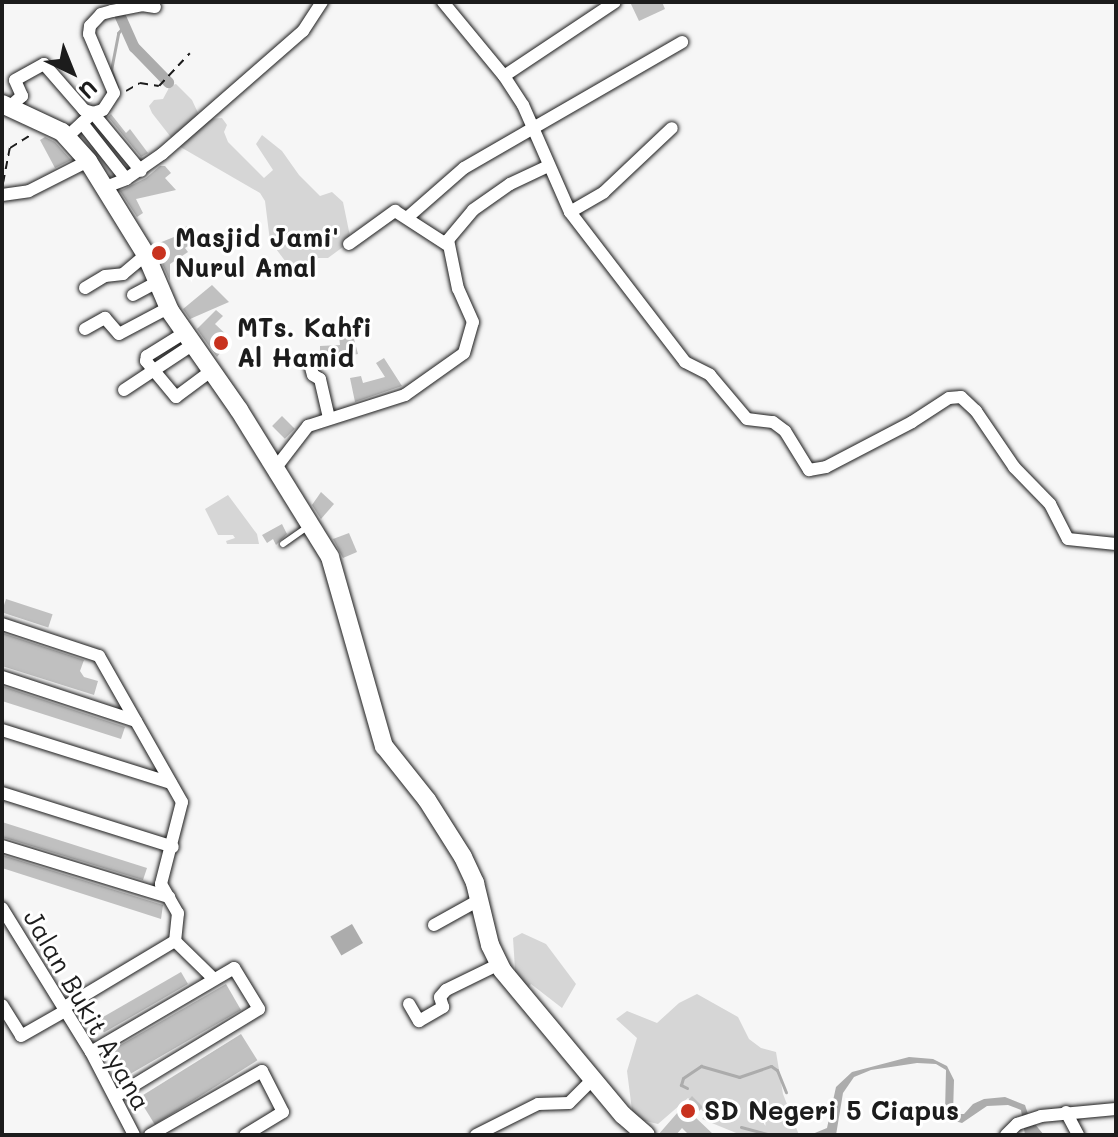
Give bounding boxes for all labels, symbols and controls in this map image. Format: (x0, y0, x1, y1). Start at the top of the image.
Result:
north arrow (32, 32, 112, 112)
text: U (73, 74, 104, 106)
place label: Masjid Jami' Nurul Amal (175, 222, 339, 284)
marker: Masjid Jami' Nurul Amal (150, 244, 168, 262)
place label: MTs. Kahfi Al Hamid (237, 312, 372, 374)
marker: MTs. Kahfi Al Hamid (212, 334, 230, 352)
street label: Jalan Bukit Ayana (17, 904, 157, 1116)
place label: SD Negeri 5 Ciapus (704, 1095, 959, 1127)
marker: SD Negeri 5 Ciapus (679, 1102, 697, 1120)

